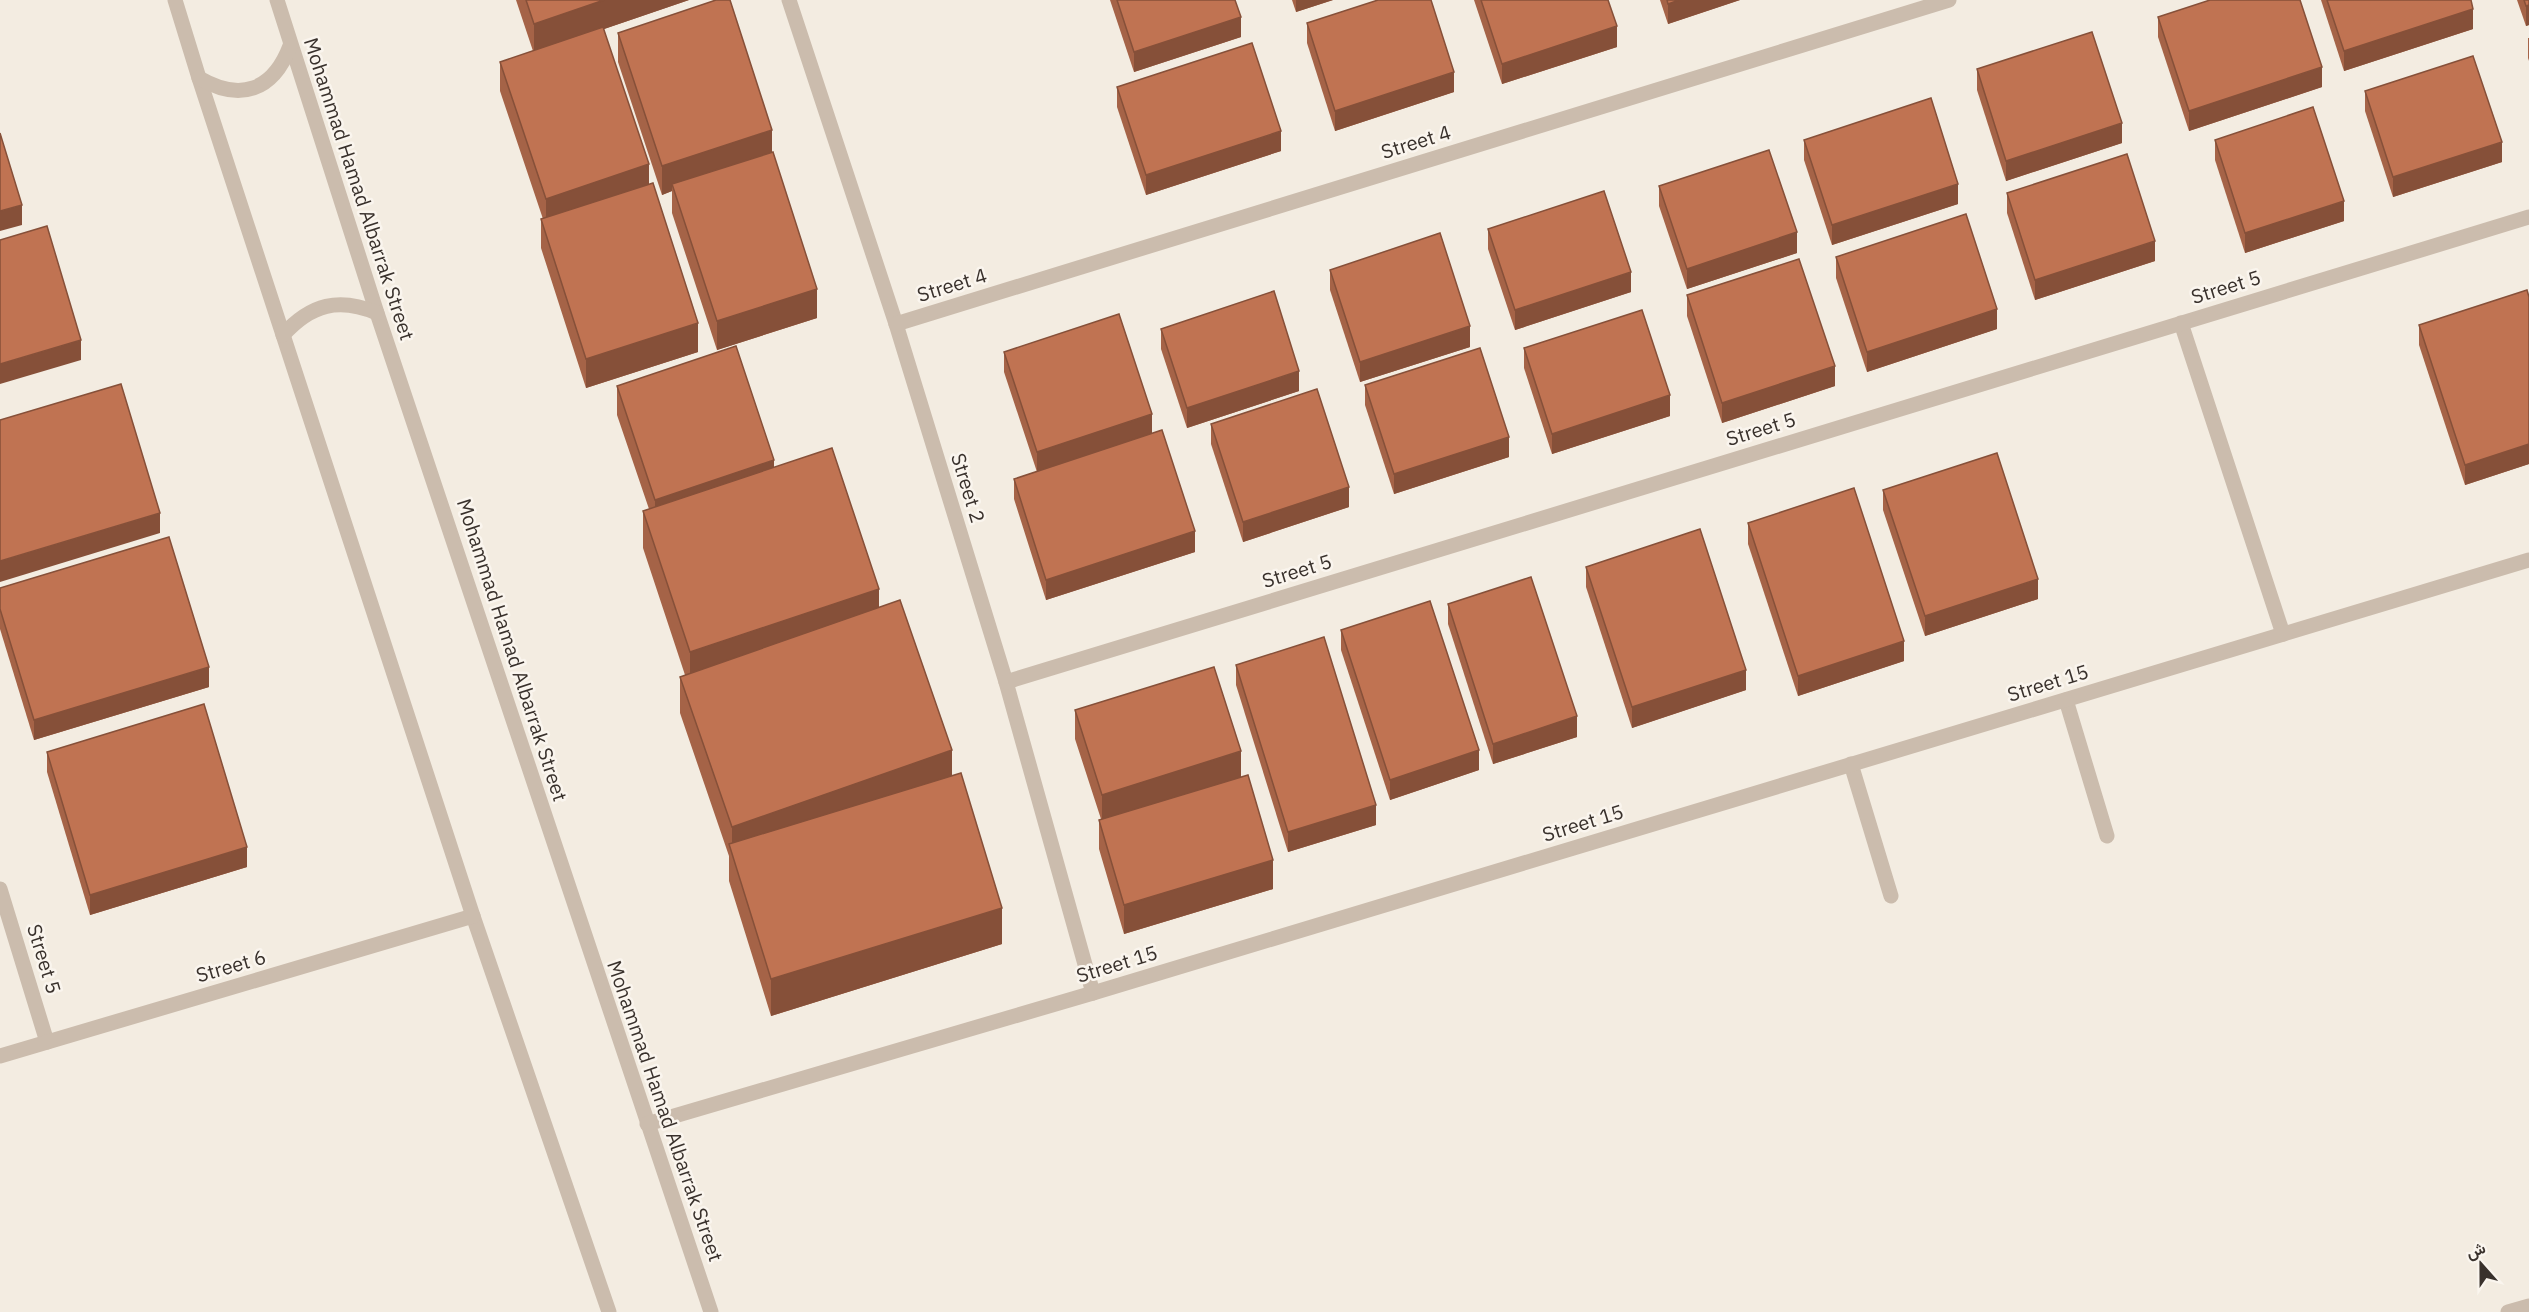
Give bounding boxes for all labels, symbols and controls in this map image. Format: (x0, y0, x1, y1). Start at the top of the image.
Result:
street label: Mohammad Hamad Albarrak Street (298, 34, 421, 344)
street label: Street 4 (1378, 118, 1454, 165)
street label: Street 4 (914, 261, 990, 308)
street label: Street 5 (2188, 263, 2264, 310)
street label: Street 5 (1723, 405, 1799, 452)
street label: Street 2 (945, 450, 992, 526)
street label: Mohammad Hamad Albarrak Street (451, 495, 574, 805)
street label: Street 5 (1259, 547, 1335, 594)
street label: Street 15 (2004, 657, 2092, 708)
street label: Street 15 (1539, 797, 1627, 848)
street label: Street 5 (21, 921, 68, 997)
street label: Street 15 (1073, 938, 1161, 989)
street label: Street 6 (193, 943, 269, 988)
street label: Mohammad Hamad Albarrak Street (601, 957, 730, 1265)
north arrow (2451, 1234, 2511, 1294)
text: ش (2463, 1237, 2488, 1263)

